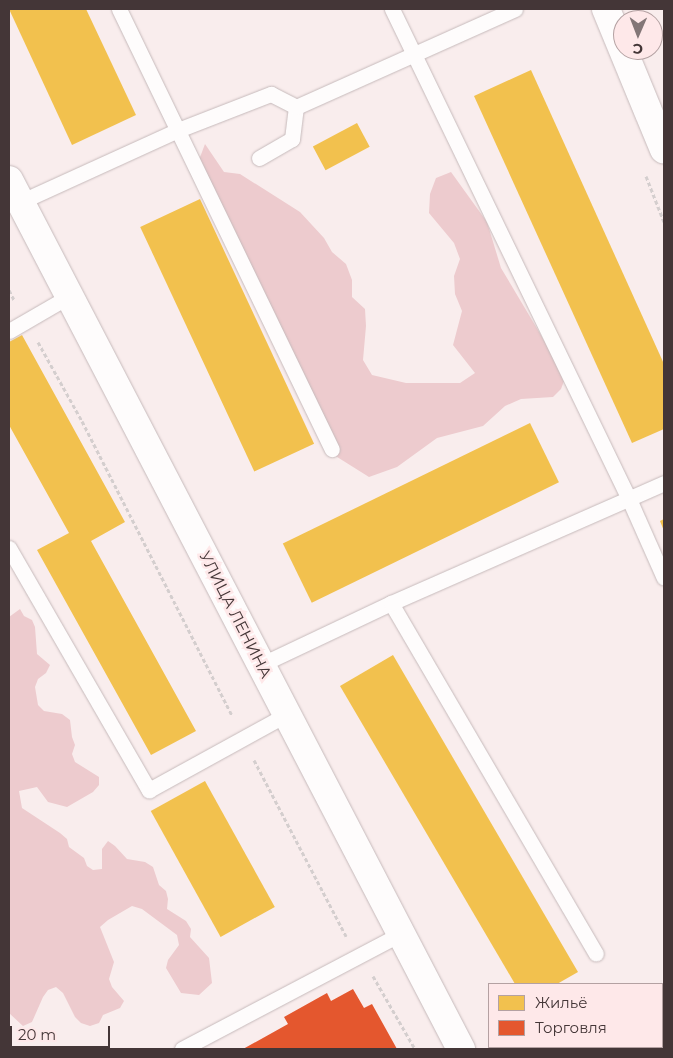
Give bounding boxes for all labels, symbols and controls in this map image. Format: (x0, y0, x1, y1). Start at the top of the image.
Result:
north arrow (613, 10, 663, 60)
text: С (633, 40, 643, 58)
street label: УЛИЦА ЛЕНИНА (195, 548, 275, 682)
legend (488, 983, 663, 1048)
text: Жильё (535, 993, 588, 1012)
scale bar (12, 1016, 112, 1048)
text: Торговля (535, 1018, 607, 1037)
text: 20 m (18, 1025, 56, 1044)

